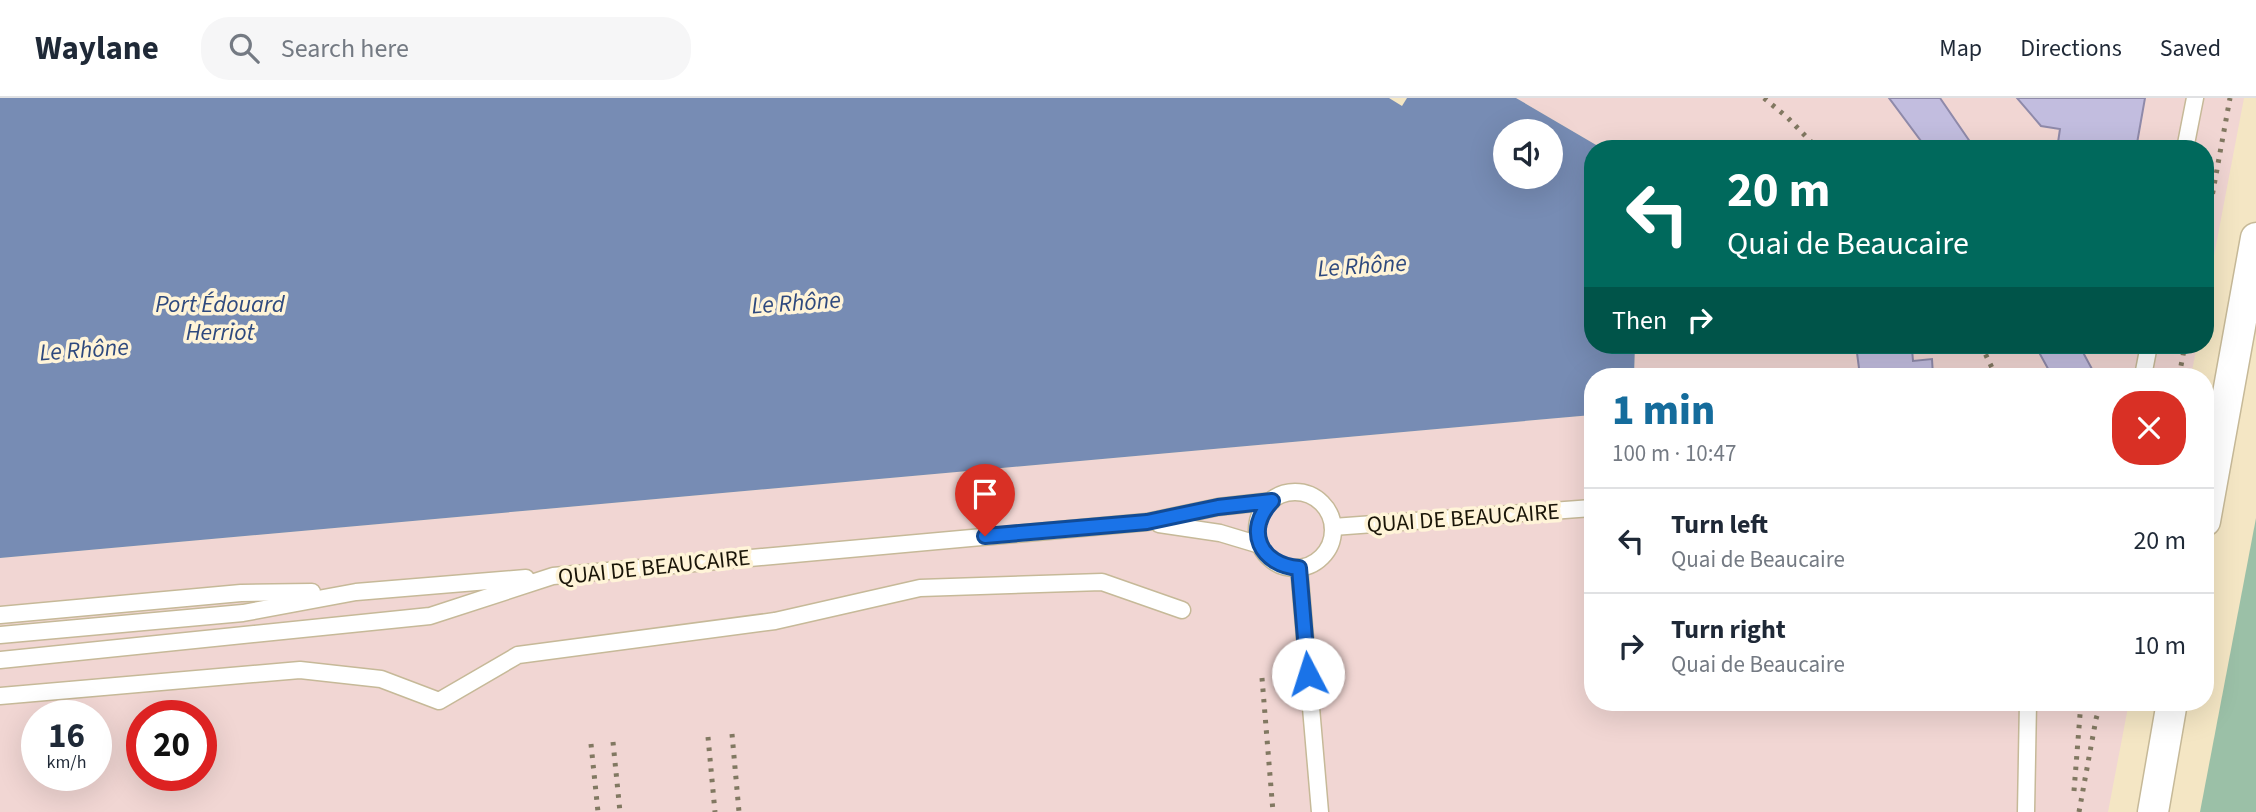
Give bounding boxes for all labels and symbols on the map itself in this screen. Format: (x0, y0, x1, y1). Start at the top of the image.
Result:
water label: Le Rhône (1316, 245, 1408, 287)
water label: Le Rhône (750, 282, 842, 324)
water label: Port Édouard Herriot (155, 287, 286, 350)
water label: Le Rhône (38, 329, 130, 371)
pin (955, 464, 1015, 536)
street label: QUAI DE BEAUCAIRE (1365, 495, 1561, 541)
street label: QUAI DE BEAUCAIRE (556, 540, 752, 594)
position arrow (1271, 637, 1345, 711)
speed limit sign: 20 (126, 700, 217, 791)

